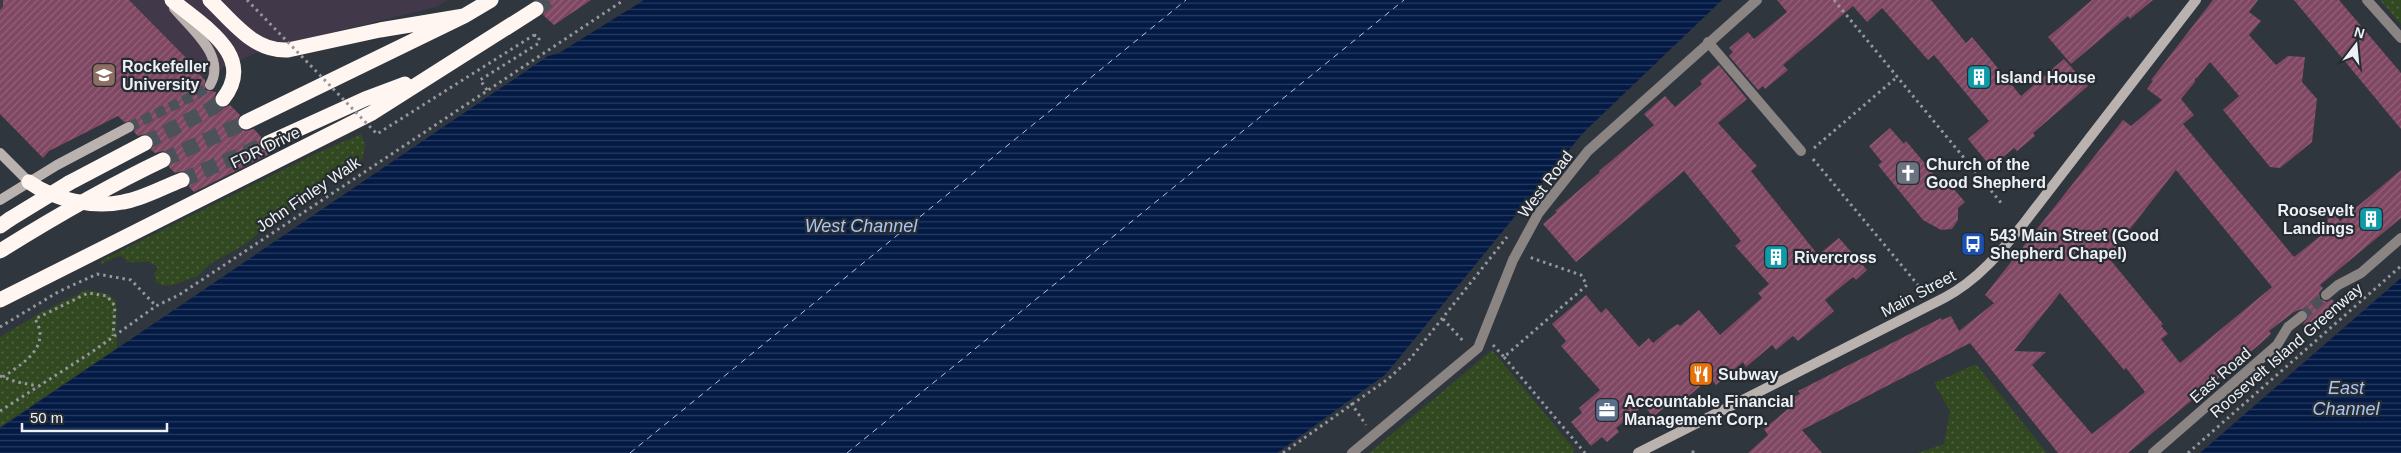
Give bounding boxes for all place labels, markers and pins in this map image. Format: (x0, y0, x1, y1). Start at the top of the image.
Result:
place label: Rockefeller University (122, 58, 208, 93)
school or university icon: Rockefeller University (91, 62, 117, 88)
building icon: Island House (1966, 64, 1992, 90)
place label: Island House (1996, 69, 2096, 86)
place label: Church of the Good Shepherd (1926, 156, 2046, 191)
church icon: Church of the Good Shepherd (1895, 160, 1921, 186)
place label: Roosevelt Landings (2278, 202, 2355, 237)
building icon: Roosevelt Landings (2358, 206, 2384, 232)
place label: 543 Main Street (Good Shepherd Chapel) (1990, 227, 2159, 262)
bus stop icon: 543 Main Street (Good Shepherd Chapel) (1960, 231, 1986, 257)
building icon: Rivercross (1763, 244, 1789, 270)
place label: Rivercross (1794, 249, 1877, 266)
restaurant icon: Subway (1688, 361, 1714, 387)
place label: Subway (1718, 366, 1779, 383)
place label: Accountable Financial Management Corp. (1624, 393, 1794, 428)
office icon: Accountable Financial Management Corp. (1594, 397, 1620, 423)

